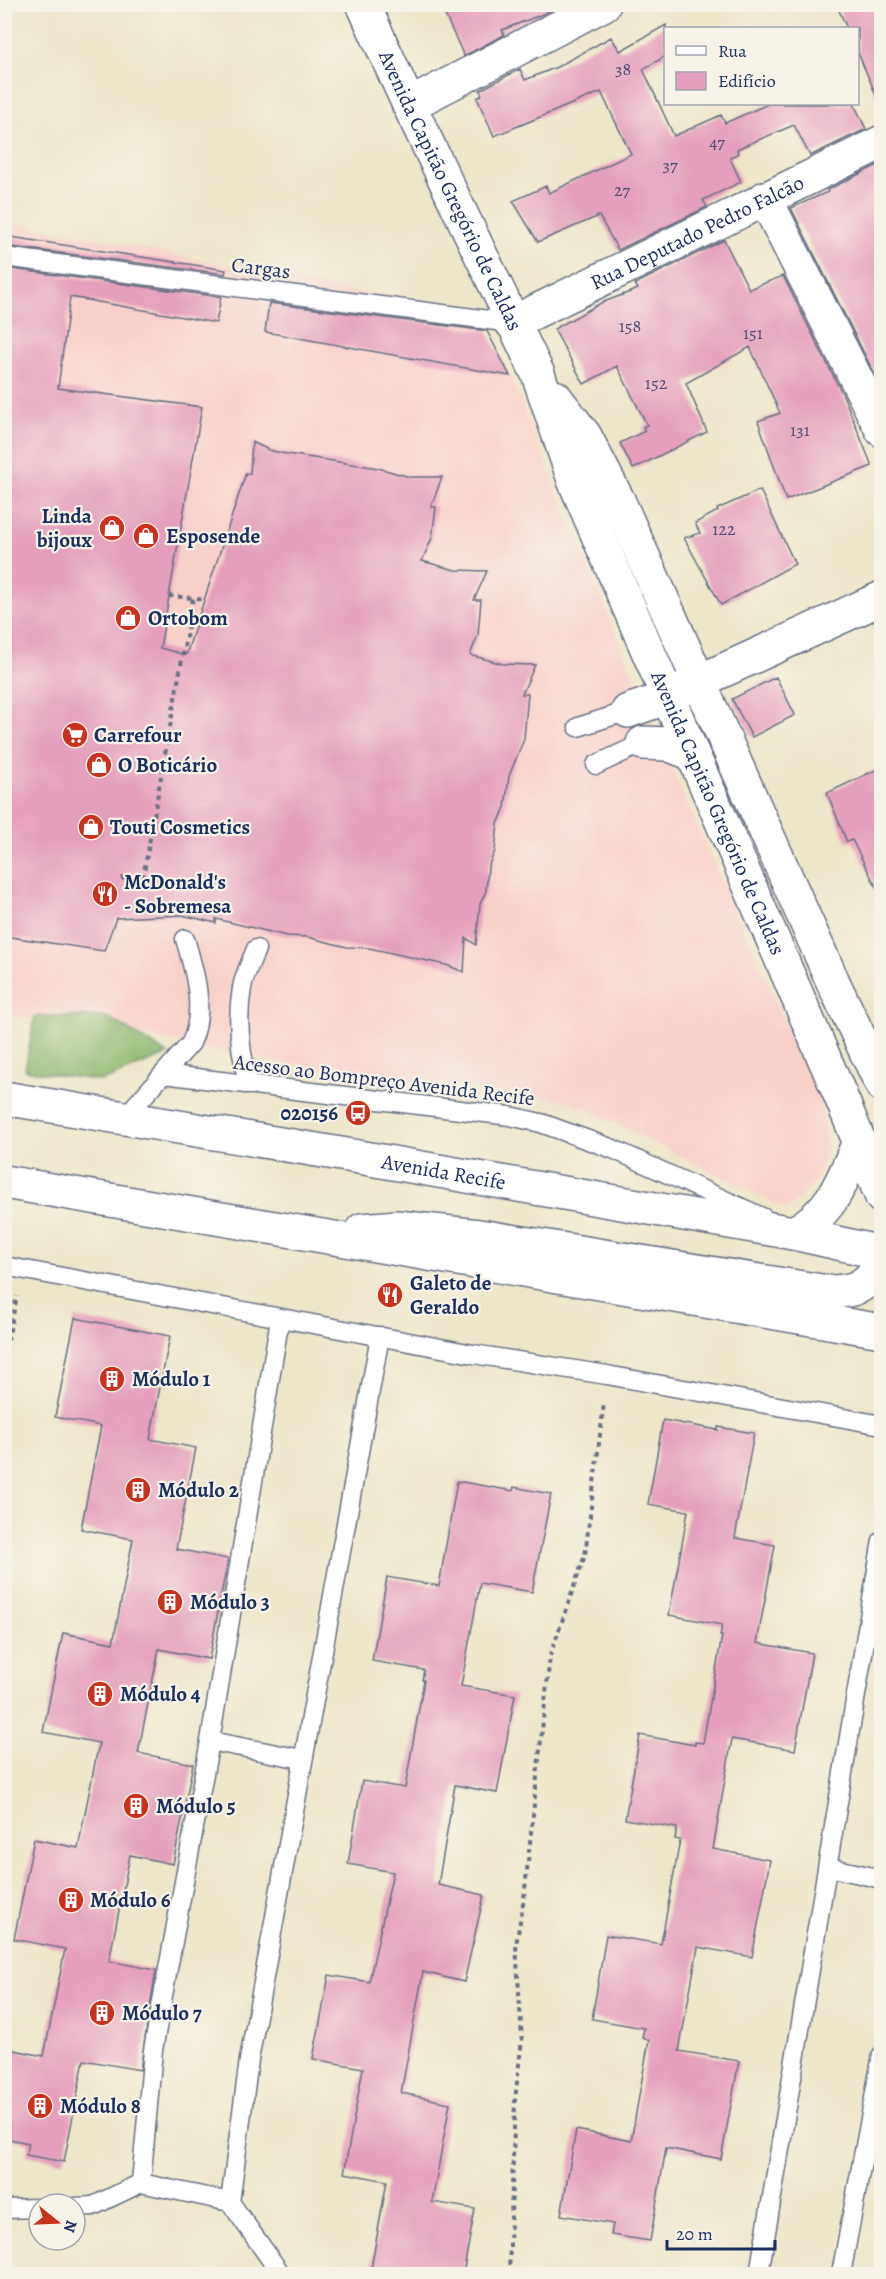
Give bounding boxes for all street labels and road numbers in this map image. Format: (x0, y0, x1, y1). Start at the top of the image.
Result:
street label: Avenida Capitão Gregório de Caldas (372, 45, 529, 335)
street label: Rua Deputado Pedro Falcão (586, 168, 808, 297)
street label: Cargas (230, 250, 292, 286)
street label: Avenida Capitão Gregório de Caldas (644, 666, 792, 959)
street label: Acesso ao Bompreço Avenida Recife (231, 1048, 536, 1112)
street label: Avenida Recife (379, 1147, 508, 1196)

